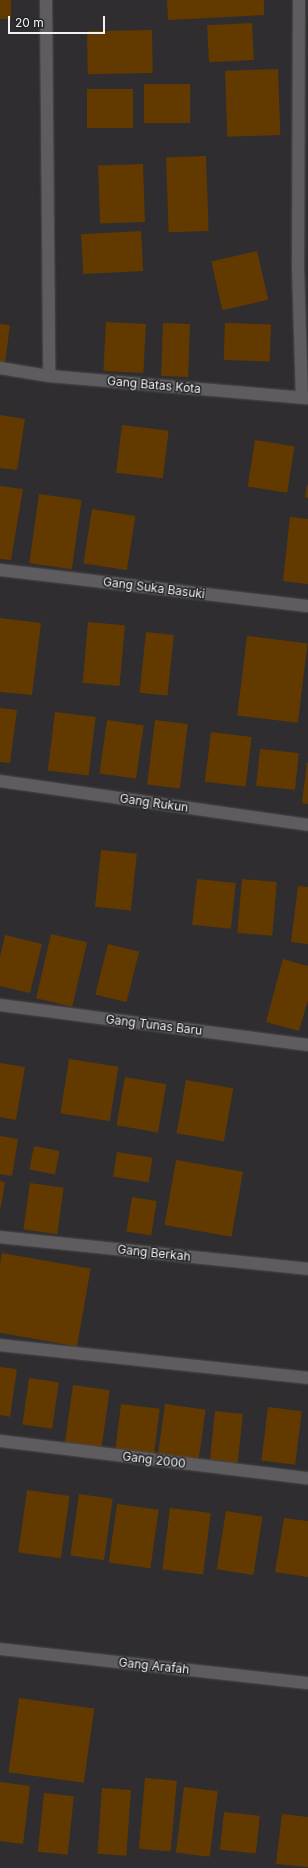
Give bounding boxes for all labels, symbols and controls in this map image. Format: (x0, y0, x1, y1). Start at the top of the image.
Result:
scale bar (10, 8, 107, 34)
text: 20 m (15, 15, 44, 30)
street label: Gang Batas Kota (107, 374, 201, 396)
street label: Gang Suka Basuki (102, 575, 206, 601)
street label: Gang Rukun (119, 791, 189, 815)
street label: Gang Tunas Baru (105, 1012, 203, 1038)
street label: Gang Berkah (117, 1242, 191, 1264)
street label: Gang 2000 (122, 1449, 186, 1471)
street label: Gang Arafah (118, 1655, 190, 1677)

